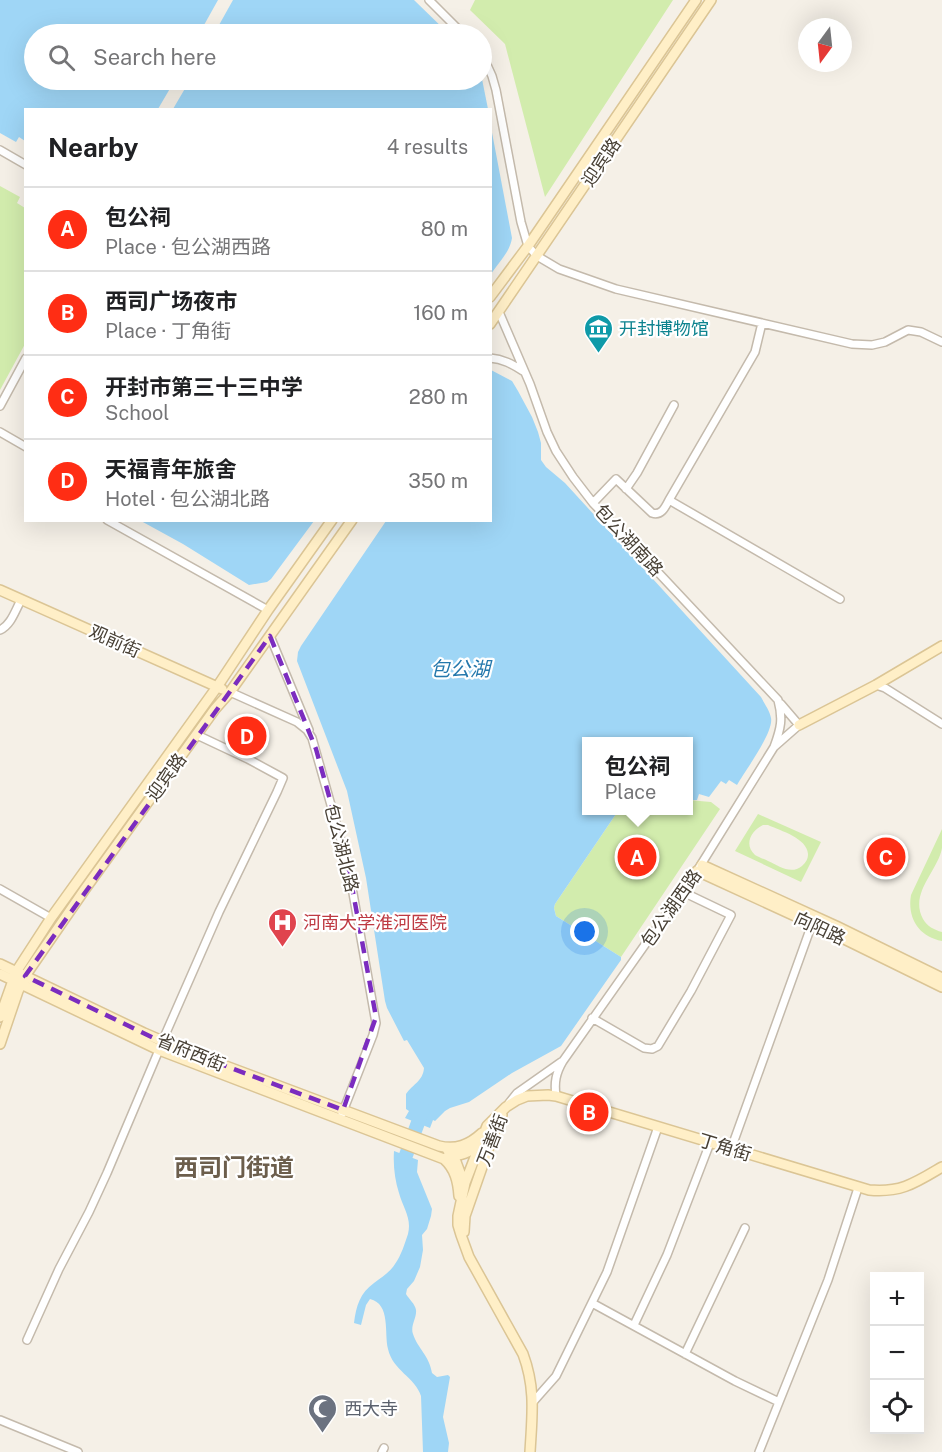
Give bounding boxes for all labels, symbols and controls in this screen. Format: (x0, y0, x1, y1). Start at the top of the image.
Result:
north arrow (798, 18, 852, 72)
search box (24, 24, 492, 90)
icon: search (45, 41, 78, 74)
text: Search here (93, 44, 217, 70)
text: Nearby (48, 132, 138, 163)
street label: 迎宾路 (577, 134, 625, 190)
text: 4 results (387, 135, 468, 159)
text: 包公祠 (105, 204, 171, 230)
text: A (60, 217, 75, 241)
text: 80 m (421, 217, 468, 241)
text: Place · 包公湖西路 (105, 235, 271, 259)
text: 西司广场夜市 (105, 288, 237, 314)
text: B (61, 301, 74, 325)
text: 160 m (413, 301, 468, 325)
museum icon: 开封博物馆 (582, 312, 614, 354)
place label: 开封博物馆 (619, 318, 709, 339)
text: Place · 丁角街 (105, 319, 231, 343)
text: 开封市第三十三中学 (105, 374, 303, 400)
text: C (60, 385, 75, 409)
text: 280 m (409, 385, 468, 409)
text: School (105, 401, 169, 425)
text: 天福青年旅舍 (105, 456, 237, 482)
text: D (60, 469, 75, 493)
text: 350 m (408, 469, 468, 493)
text: Hotel · 包公湖北路 (105, 487, 270, 511)
street label: 包公湖南路 (591, 500, 667, 580)
street label: 观前街 (86, 620, 144, 662)
water label: 包公湖 (430, 657, 493, 681)
pin: D (228, 714, 266, 758)
popup (582, 737, 693, 815)
street label: 迎宾路 (142, 749, 190, 805)
text: 包公祠 (604, 753, 671, 779)
text: Place (604, 780, 656, 804)
street label: 包公湖北路 (321, 802, 363, 894)
pin: A (618, 834, 656, 880)
pin: C (866, 834, 906, 880)
street label: 包公湖西路 (637, 865, 705, 951)
hospital icon: 河南大学淮河医院 (266, 906, 298, 948)
street label: 向阳路 (791, 907, 849, 949)
place label: 河南大学淮河医院 (303, 912, 447, 933)
your location (570, 917, 599, 946)
street label: 省府西街 (154, 1029, 228, 1075)
pin: B (570, 1090, 608, 1134)
street label: 万善街 (473, 1111, 511, 1169)
street label: 丁角街 (696, 1129, 754, 1165)
district label: 西司门街道 (174, 1153, 294, 1181)
map controls (870, 1272, 924, 1434)
button: + (870, 1272, 924, 1326)
button: − (870, 1326, 924, 1380)
button: locate (870, 1380, 924, 1434)
mosque icon: 西大寺 (307, 1392, 339, 1434)
place label: 西大寺 (344, 1398, 398, 1419)

